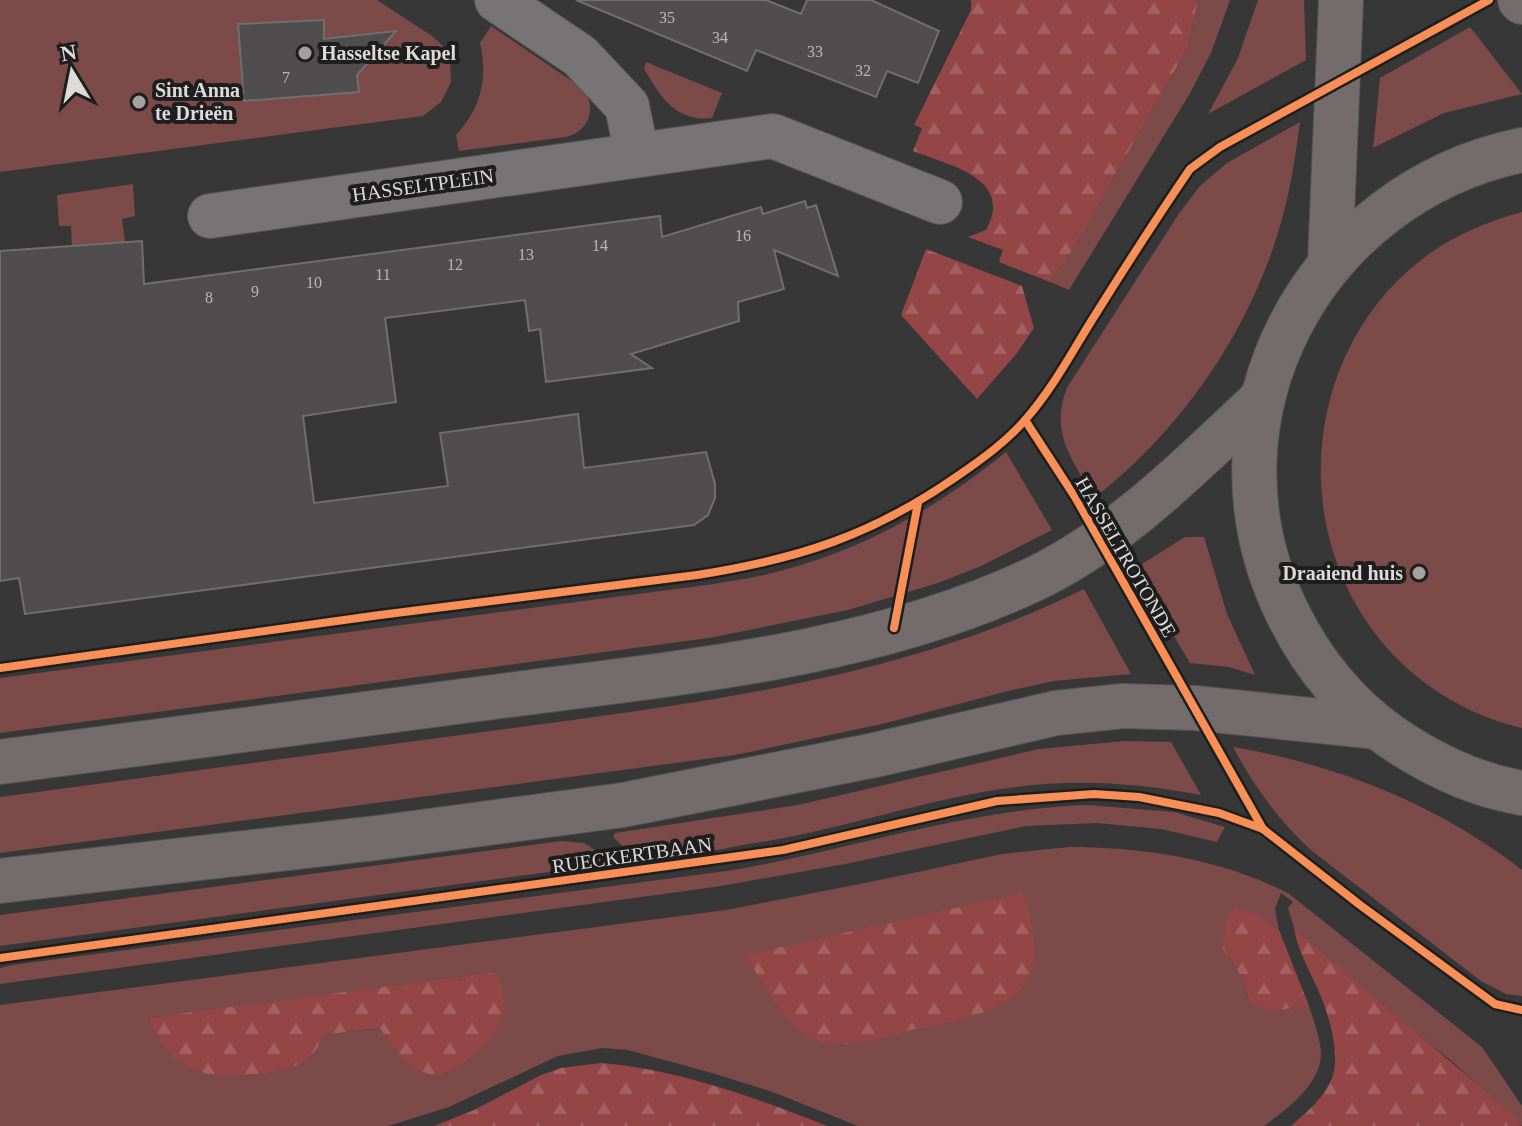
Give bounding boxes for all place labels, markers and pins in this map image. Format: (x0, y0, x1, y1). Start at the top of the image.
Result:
place label: Hasseltse Kapel (321, 42, 456, 65)
marker: Hasseltse Kapel (296, 44, 314, 62)
place label: Sint Anna te Drieën (155, 79, 240, 124)
marker: Sint Anna te Drieën (130, 93, 148, 111)
place label: Draaiend huis (1282, 562, 1403, 584)
marker: Draaiend huis (1410, 564, 1428, 582)

